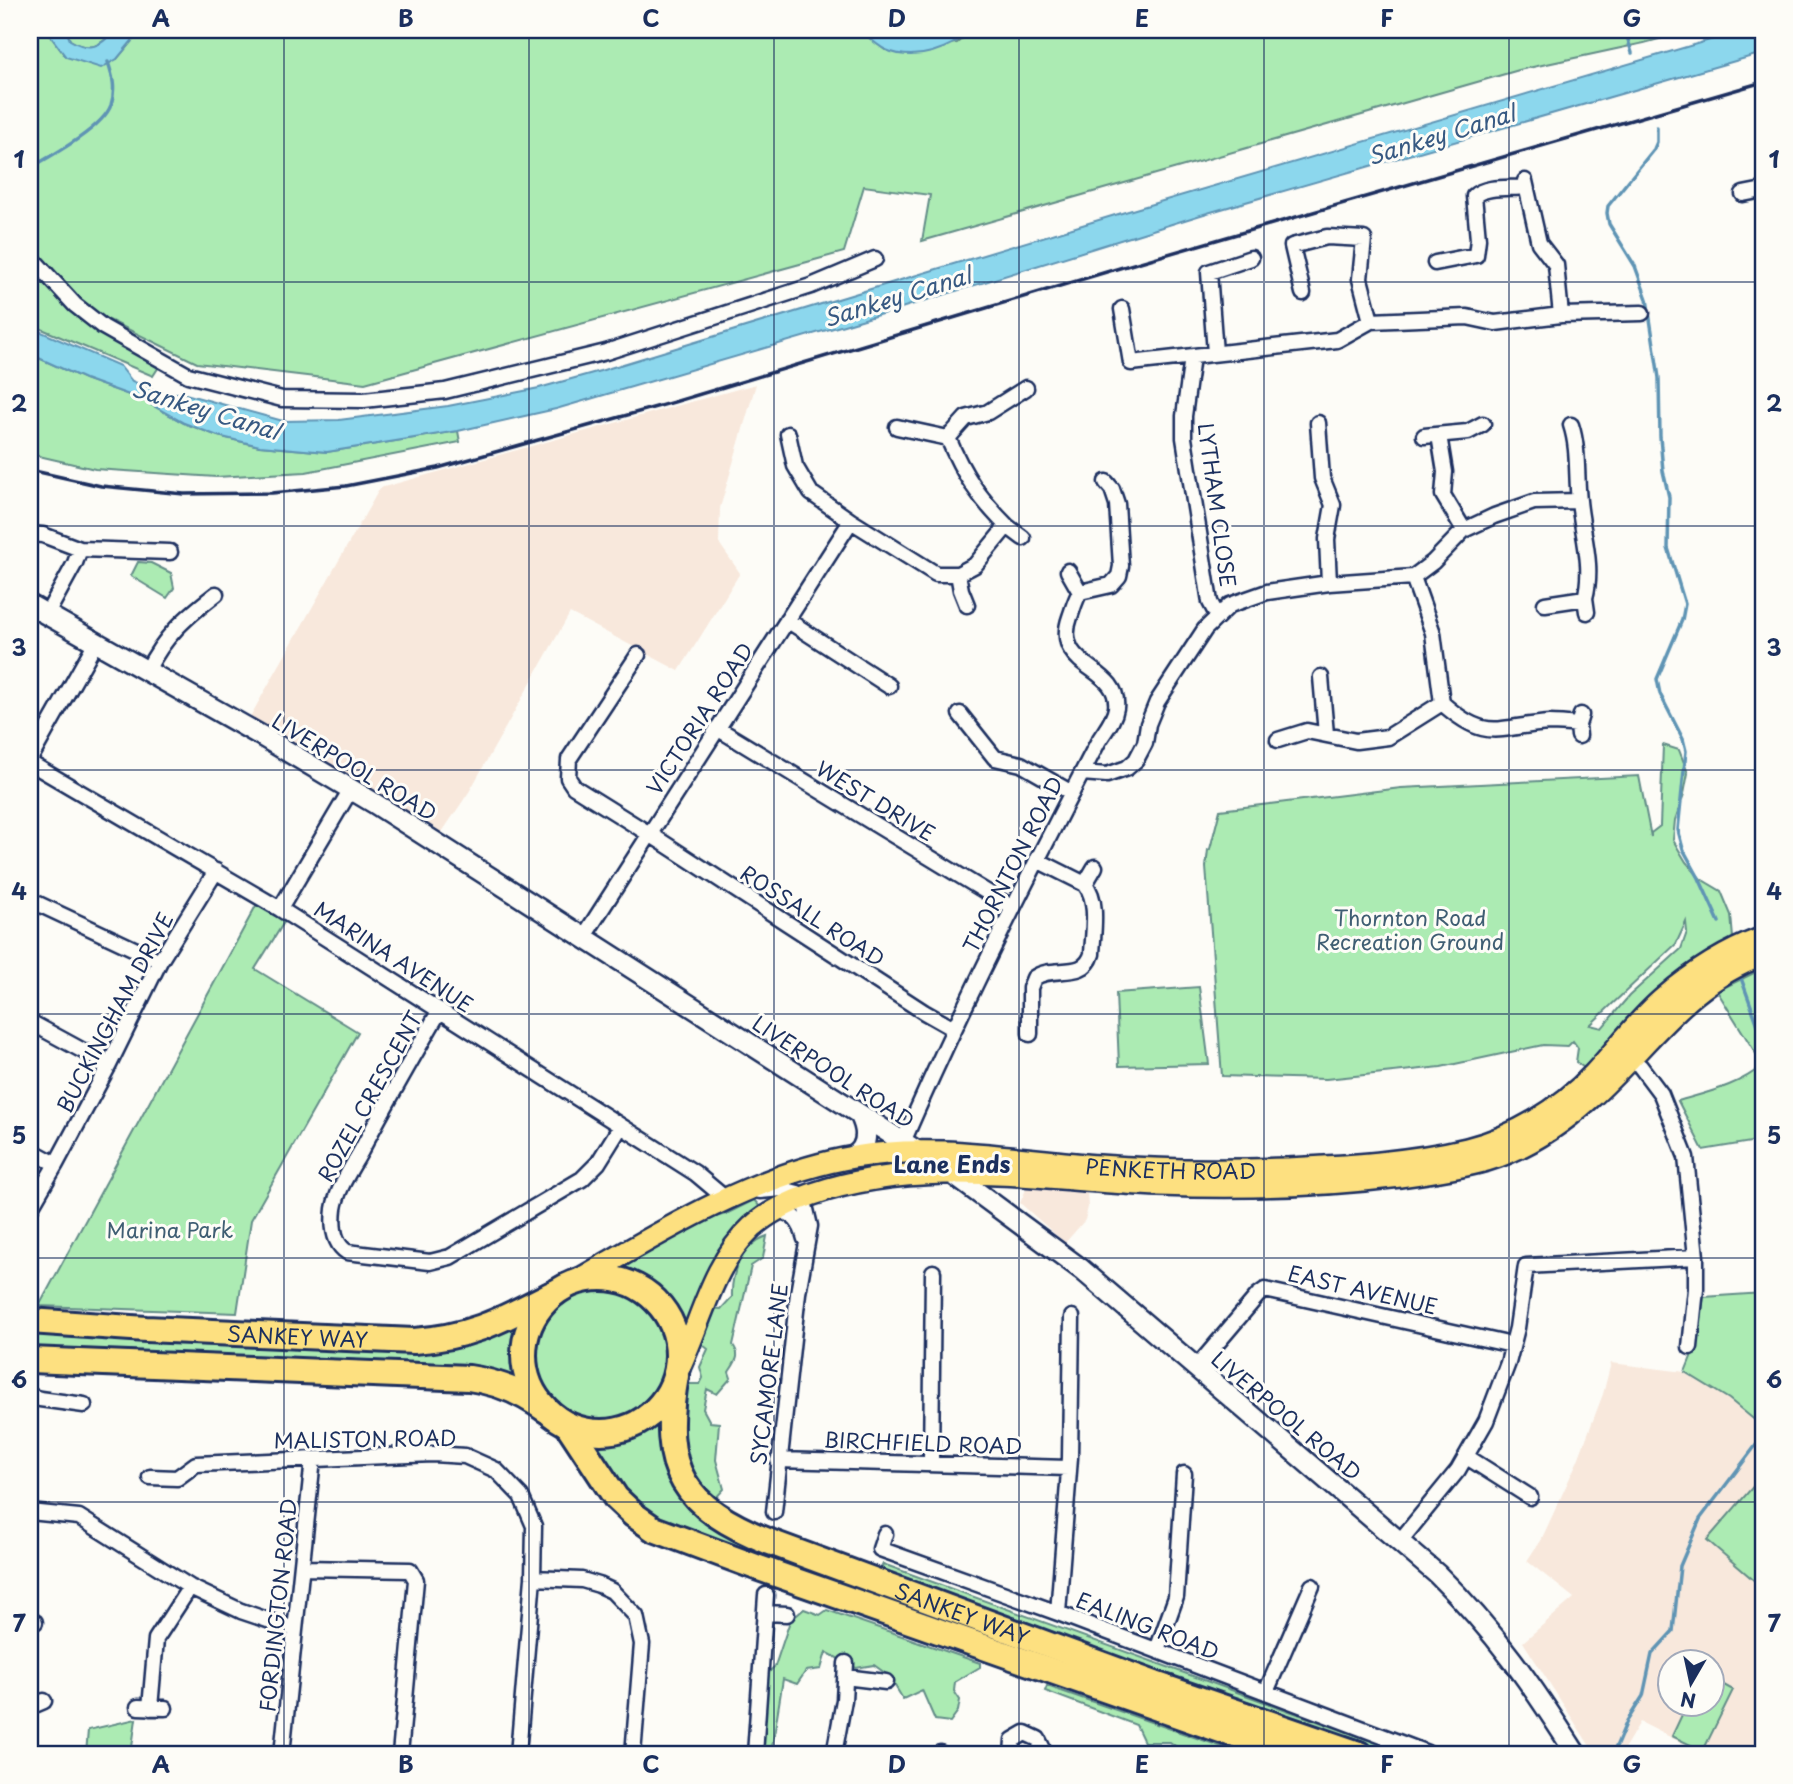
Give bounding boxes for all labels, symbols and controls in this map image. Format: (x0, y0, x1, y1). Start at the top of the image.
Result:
text: A (152, 0, 170, 35)
text: B (398, 0, 414, 35)
text: C (642, 0, 660, 35)
text: D (888, 0, 906, 35)
text: E (1135, 0, 1149, 35)
text: F (1380, 0, 1394, 35)
text: G (1623, 0, 1641, 35)
water label: Sankey Canal (1363, 94, 1523, 173)
text: 1 (14, 141, 25, 176)
text: 1 (1769, 141, 1780, 176)
water label: Sankey Canal (819, 256, 979, 335)
water label: Sankey Canal (128, 370, 288, 449)
text: 2 (11, 385, 27, 420)
text: 2 (1766, 385, 1782, 420)
street label: LYTHAM CLOSE (1191, 421, 1245, 589)
text: 3 (11, 629, 27, 664)
text: 3 (1766, 629, 1782, 664)
street label: VICTORIA ROAD (638, 636, 760, 800)
street label: LIVERPOOL ROAD (266, 704, 444, 828)
street label: WEST DRIVE (810, 752, 942, 848)
street label: THORNTON ROAD (954, 770, 1070, 958)
street label: ROSSALL ROAD (734, 856, 892, 974)
text: 4 (11, 873, 27, 908)
text: 4 (1766, 873, 1782, 908)
street label: MARINA AVENUE (308, 892, 480, 1020)
park label: Thornton Road Recreation Ground (1316, 901, 1504, 957)
street label: BUCKINGHAM DRIVE (48, 906, 180, 1118)
street label: ROZEL CRESCENT (309, 1004, 430, 1187)
street label: LIVERPOOL ROAD (747, 1007, 921, 1135)
text: 5 (12, 1117, 26, 1152)
text: 5 (1767, 1117, 1781, 1152)
district label: Lane Ends (894, 1146, 1010, 1181)
street label: PENKETH ROAD (1084, 1149, 1256, 1186)
park label: Marina Park (107, 1213, 234, 1245)
street label: EAST AVENUE (1285, 1256, 1441, 1322)
street label: SYCAMORE LANE (741, 1281, 795, 1467)
street label: SANKEY WAY (226, 1317, 369, 1355)
street label: LIVERPOOL ROAD (1205, 1343, 1369, 1487)
text: 6 (11, 1361, 27, 1396)
text: 6 (1766, 1361, 1782, 1396)
street label: MALISTON ROAD (273, 1420, 457, 1456)
street label: BIRCHFIELD ROAD (823, 1423, 1023, 1461)
street label: FORDINGTON ROAD (250, 1497, 304, 1713)
street label: SANKEY WAY (890, 1573, 1035, 1653)
street label: EALING ROAD (1072, 1583, 1224, 1667)
text: 7 (12, 1605, 26, 1640)
text: 7 (1767, 1605, 1781, 1640)
north arrow (1657, 1648, 1727, 1718)
text: N (1679, 1686, 1698, 1716)
text: A (152, 1746, 170, 1781)
text: B (398, 1746, 414, 1781)
text: C (642, 1746, 660, 1781)
text: D (888, 1746, 906, 1781)
text: E (1135, 1746, 1149, 1781)
text: F (1380, 1746, 1394, 1781)
text: G (1623, 1746, 1641, 1781)

